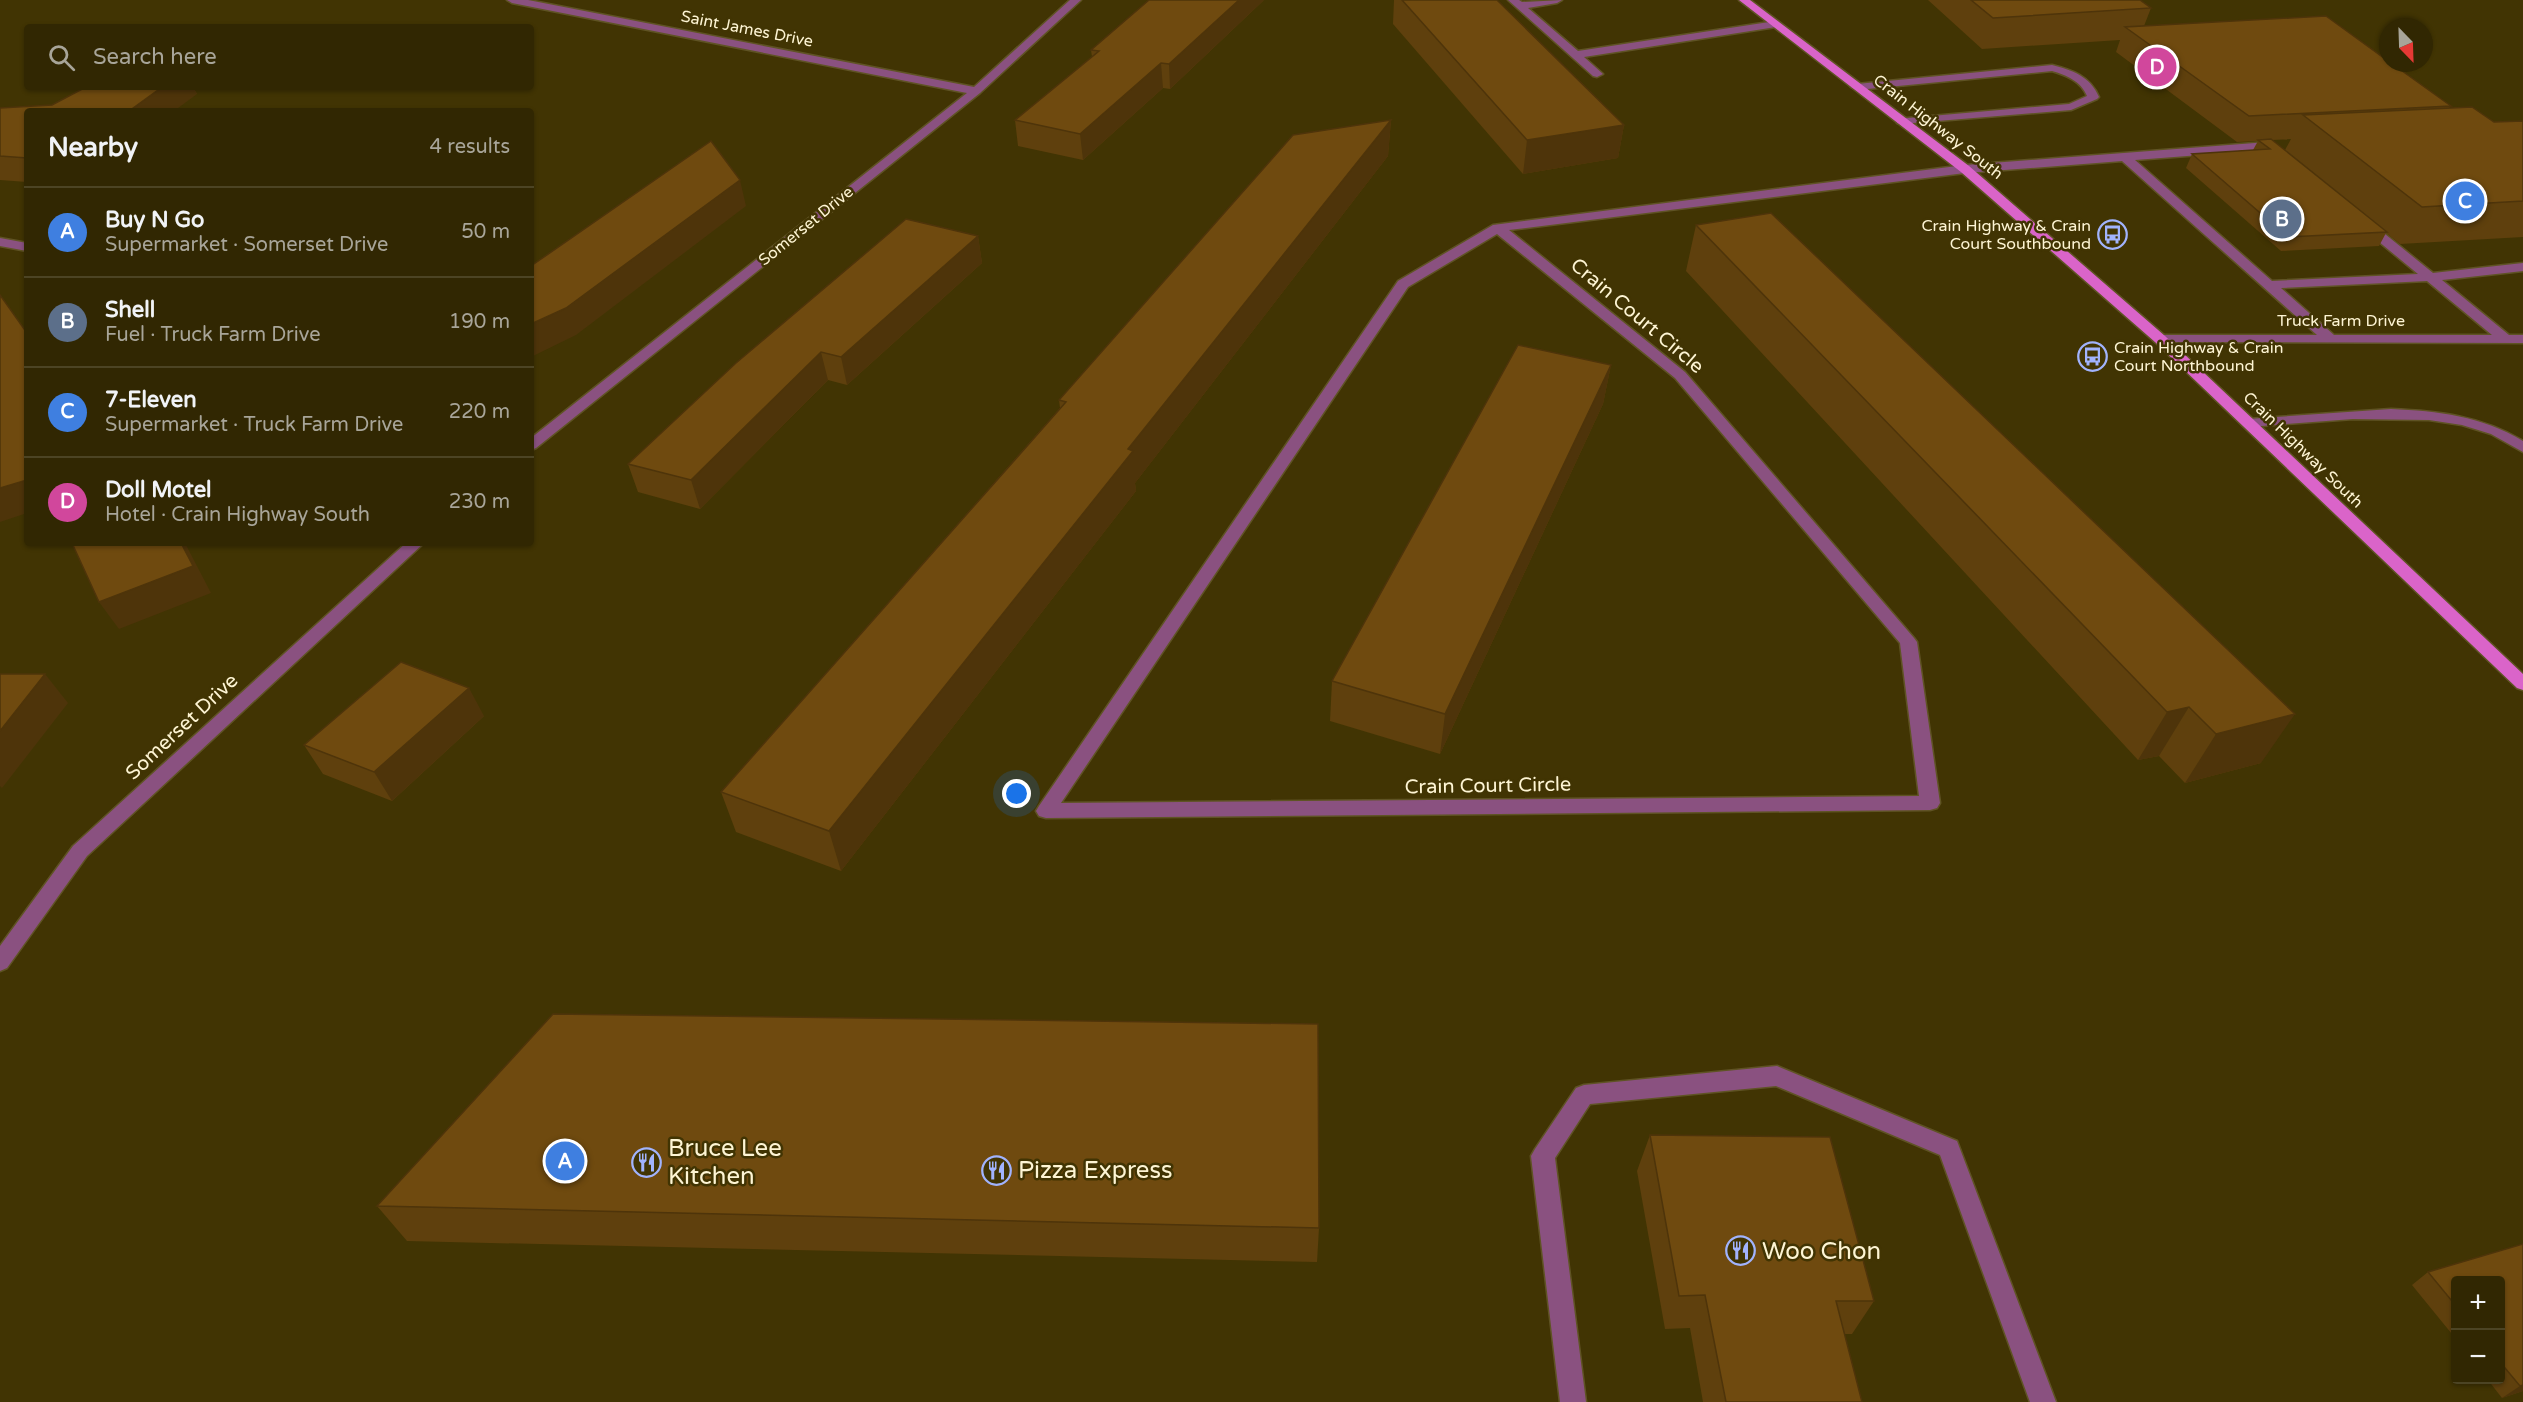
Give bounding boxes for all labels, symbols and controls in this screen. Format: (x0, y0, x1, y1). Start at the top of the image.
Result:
street label: Saint James Drive (679, 6, 815, 52)
north arrow (2379, 18, 2433, 72)
search box (24, 24, 534, 90)
icon: search (45, 41, 78, 74)
text: Search here (93, 44, 217, 70)
pin: D (2138, 44, 2176, 90)
street label: Crain Highway South (1869, 70, 2007, 184)
text: Nearby (48, 132, 138, 163)
text: 4 results (430, 135, 510, 159)
pin: C (2446, 178, 2484, 224)
street label: Somerset Drive (755, 182, 857, 270)
pin: B (2262, 196, 2302, 242)
text: Buy N Go (105, 207, 204, 233)
place label: Crain Highway & Crain Court Southbound (1921, 216, 2091, 254)
bus stop icon: Crain Highway & Crain Court Southbound (2096, 219, 2128, 251)
text: A (60, 220, 75, 244)
text: 50 m (461, 220, 510, 244)
text: Supermarket · Somerset Drive (105, 233, 388, 257)
street label: Crain Court Circle (1565, 253, 1709, 379)
text: Shell (105, 297, 155, 323)
text: B (61, 310, 74, 334)
text: 190 m (449, 310, 510, 334)
street label: Truck Farm Drive (2277, 311, 2405, 331)
text: Fuel · Truck Farm Drive (105, 323, 320, 347)
place label: Crain Highway & Crain Court Northbound (2114, 338, 2284, 376)
bus stop icon: Crain Highway & Crain Court Northbound (2077, 341, 2109, 373)
text: 7-Eleven (105, 387, 197, 413)
street label: Crain Highway South (2239, 388, 2367, 512)
text: C (61, 400, 74, 424)
text: 220 m (449, 400, 510, 424)
text: Supermarket · Truck Farm Drive (105, 413, 403, 437)
text: Doll Motel (105, 477, 212, 503)
text: D (60, 490, 75, 514)
text: 230 m (449, 490, 510, 514)
text: Hotel · Crain Highway South (105, 503, 370, 527)
street label: Somerset Drive (121, 669, 243, 785)
street label: Crain Court Circle (1404, 773, 1572, 799)
your location (1002, 779, 1031, 808)
place label: Bruce Lee Kitchen (668, 1134, 782, 1191)
pin: A (546, 1138, 584, 1184)
restaurant icon: Bruce Lee Kitchen (631, 1146, 663, 1178)
restaurant icon: Pizza Express (981, 1154, 1013, 1186)
place label: Pizza Express (1018, 1156, 1172, 1185)
restaurant icon: Woo Chon (1725, 1235, 1757, 1267)
place label: Woo Chon (1762, 1237, 1881, 1266)
map controls (2451, 1276, 2505, 1384)
button: + (2451, 1276, 2505, 1330)
button: − (2451, 1330, 2505, 1384)

